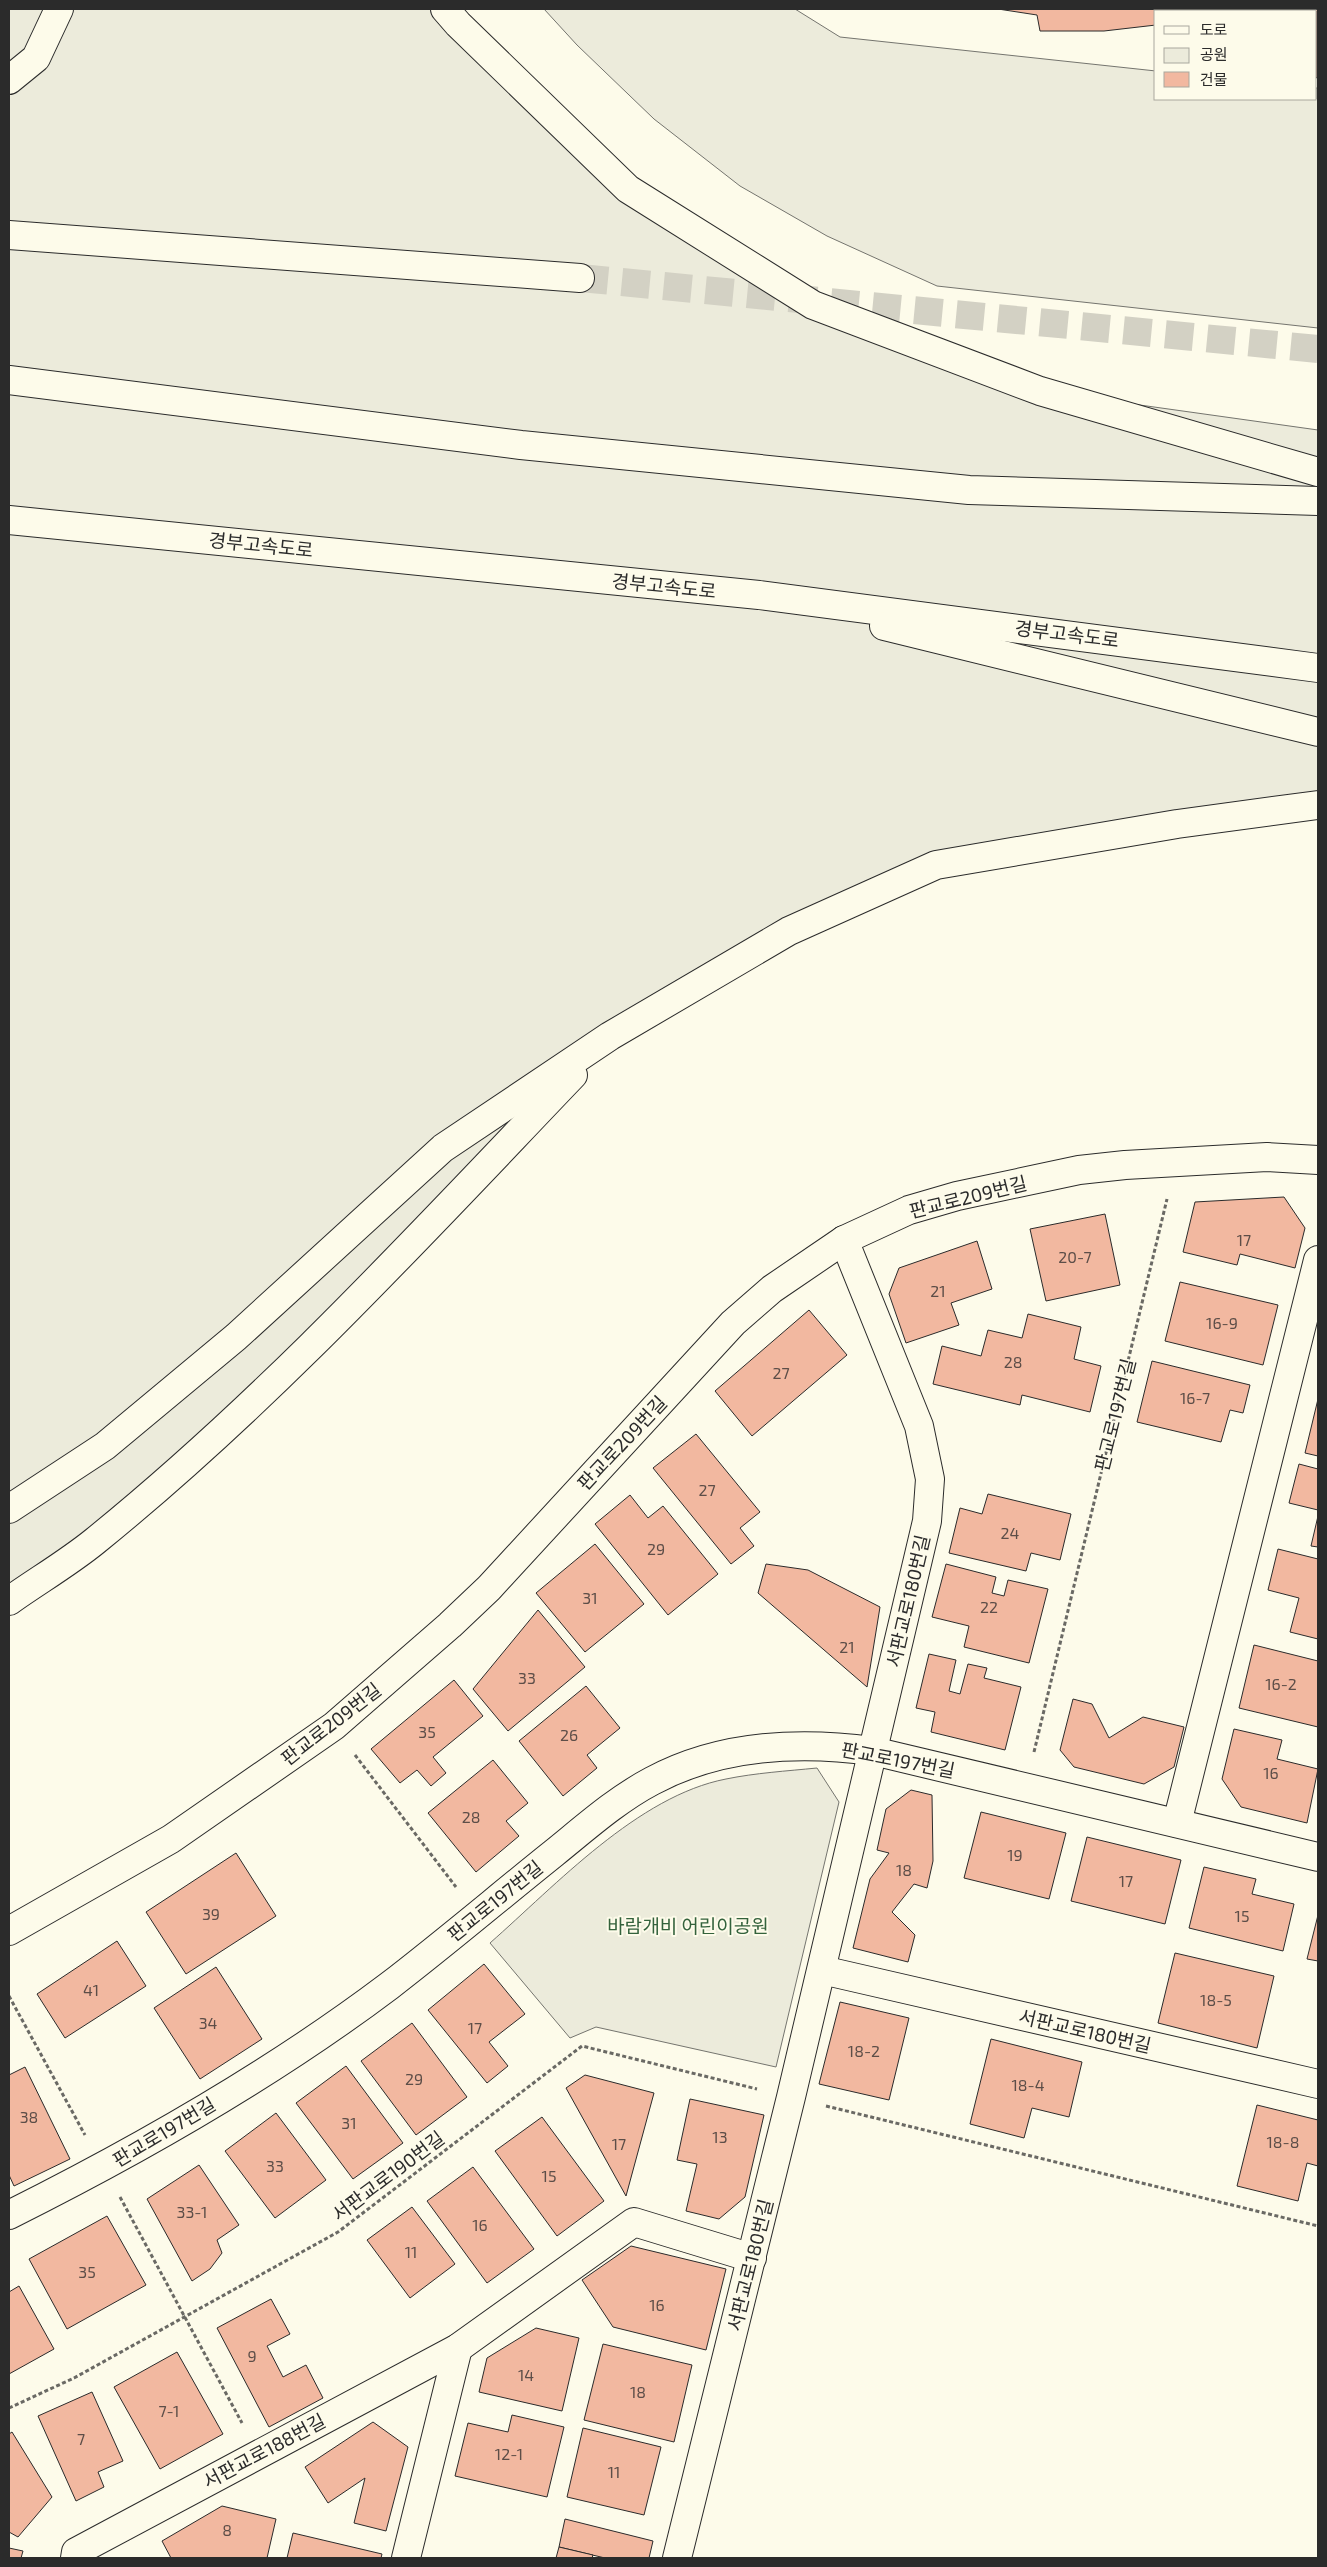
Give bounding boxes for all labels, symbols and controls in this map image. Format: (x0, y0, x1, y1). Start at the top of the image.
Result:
legend (1154, 10, 1317, 100)
text: 도로 (1200, 20, 1228, 38)
text: 공원 (1200, 45, 1228, 63)
text: 건물 (1200, 70, 1228, 88)
street label: 경부고속도로 (208, 528, 314, 561)
street label: 경부고속도로 (611, 569, 717, 602)
street label: 경부고속도로 (1014, 616, 1121, 651)
street label: 판교로209번길 (907, 1171, 1029, 1222)
house number: 17 (1237, 1230, 1251, 1249)
house number: 20-7 (1058, 1247, 1092, 1266)
house number: 21 (930, 1281, 946, 1300)
house number: 16-9 (1206, 1313, 1238, 1332)
house number: 28 (1004, 1352, 1022, 1371)
street label: 판교로197번길 (1089, 1356, 1140, 1474)
house number: 27 (772, 1363, 790, 1382)
house number: 16-7 (1180, 1388, 1210, 1407)
street label: 판교로209번길 (572, 1391, 671, 1495)
house number: 27 (698, 1480, 716, 1499)
house number: 24 (1001, 1523, 1020, 1542)
street label: 서판교로180번길 (881, 1532, 934, 1669)
house number: 29 (647, 1539, 665, 1558)
house number: 31 (582, 1588, 598, 1607)
house number: 22 (980, 1597, 998, 1616)
house number: 21 (839, 1637, 855, 1656)
house number: 33 (518, 1668, 536, 1687)
house number: 16-2 (1265, 1674, 1297, 1693)
street label: 판교로209번길 (276, 1677, 385, 1770)
house number: 35 (418, 1722, 436, 1741)
house number: 26 (560, 1725, 578, 1744)
street label: 판교로197번길 (839, 1737, 957, 1782)
house number: 16 (1263, 1763, 1279, 1782)
house number: 28 (462, 1807, 480, 1826)
house number: 19 (1007, 1845, 1023, 1864)
street label: 판교로197번길 (443, 1855, 547, 1946)
house number: 18 (896, 1860, 912, 1879)
house number: 17 (1119, 1871, 1133, 1890)
house number: 39 (202, 1904, 220, 1923)
house number: 15 (1235, 1906, 1249, 1925)
park label: 바람개비 어린이공원 (607, 1914, 769, 1937)
house number: 41 (83, 1980, 99, 1999)
house number: 18-5 (1200, 1990, 1232, 2009)
street label: 서판교로180번길 (1017, 2004, 1154, 2057)
house number: 34 (199, 2013, 218, 2032)
house number: 17 (468, 2018, 482, 2037)
house number: 18-2 (848, 2041, 880, 2060)
house number: 29 (405, 2069, 423, 2088)
house number: 18-4 (1011, 2075, 1045, 2094)
street label: 판교로197번길 (108, 2092, 219, 2171)
house number: 38 (20, 2107, 38, 2126)
house number: 31 (341, 2113, 357, 2132)
street label: 서판교로190번길 (327, 2126, 448, 2225)
house number: 13 (712, 2127, 728, 2146)
house number: 18-8 (1267, 2132, 1299, 2151)
house number: 17 (612, 2134, 626, 2153)
house number: 33 (266, 2156, 284, 2175)
house number: 15 (542, 2166, 556, 2185)
street label: 서판교로180번길 (722, 2196, 777, 2333)
house number: 33-1 (177, 2202, 207, 2221)
house number: 16 (472, 2215, 488, 2234)
house number: 11 (405, 2242, 417, 2261)
house number: 35 (78, 2262, 96, 2281)
house number: 16 (649, 2295, 665, 2314)
house number: 9 (247, 2346, 257, 2365)
house number: 14 (518, 2365, 534, 2384)
house number: 18 (630, 2382, 646, 2401)
house number: 7-1 (159, 2401, 179, 2420)
street label: 서판교로188번길 (199, 2409, 329, 2493)
house number: 7 (77, 2429, 85, 2448)
house number: 12-1 (495, 2444, 523, 2463)
house number: 11 (608, 2462, 620, 2481)
house number: 8 (222, 2520, 232, 2539)

